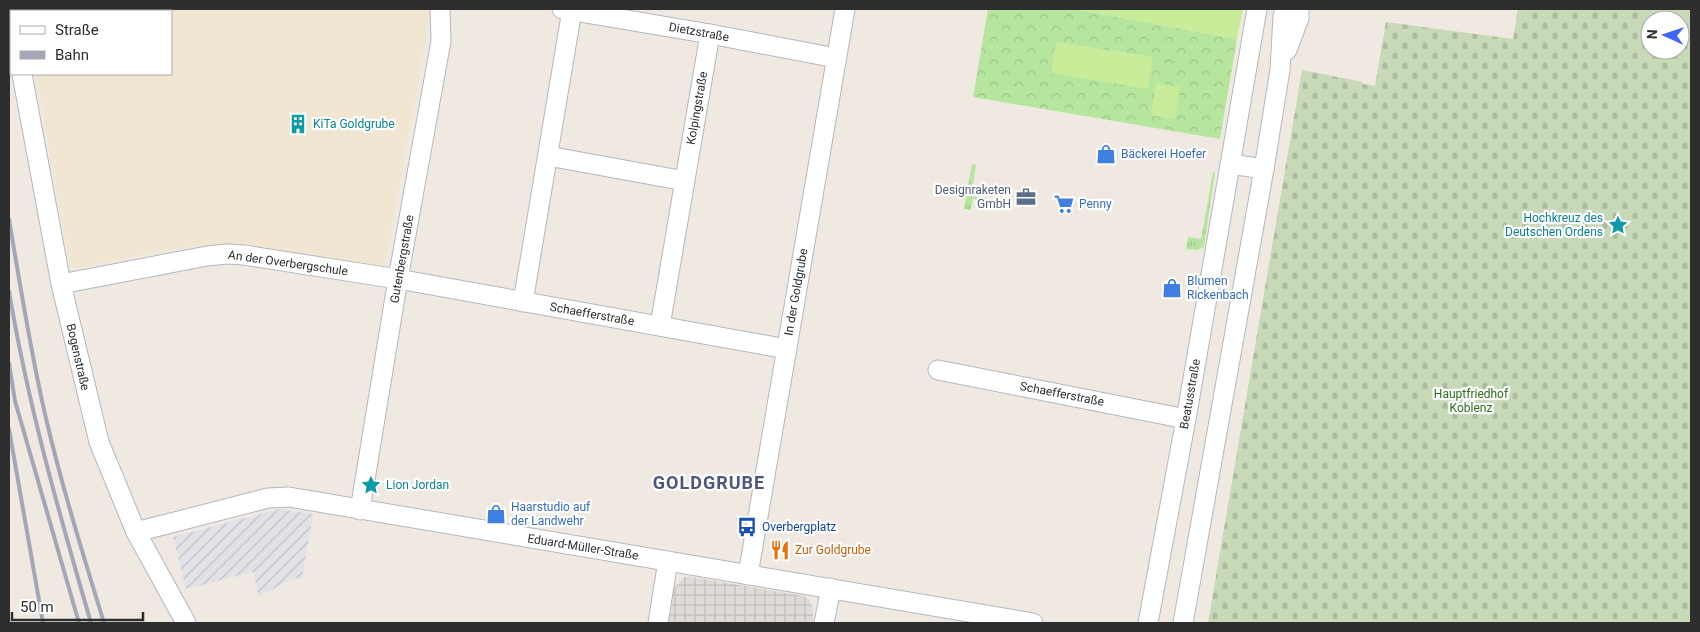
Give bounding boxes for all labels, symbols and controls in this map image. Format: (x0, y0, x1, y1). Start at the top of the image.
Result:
legend (10, 10, 172, 75)
north arrow (1640, 10, 1690, 60)
street label: Dietzstraße (668, 20, 730, 44)
text: Straße (55, 21, 99, 39)
text: N (1644, 29, 1660, 40)
text: Bahn (55, 46, 89, 64)
street label: Kolpingstraße (684, 70, 710, 146)
building icon: KiTa Goldgrube (287, 113, 309, 135)
place label: KiTa Goldgrube (313, 117, 395, 131)
shop icon: Bäckerei Hoefer (1095, 143, 1117, 165)
place label: Bäckerei Hoefer (1121, 147, 1206, 161)
place label: Designraketen GmbH (935, 183, 1011, 211)
office icon: Designraketen GmbH (1015, 186, 1037, 208)
supermarket icon: Penny (1053, 193, 1075, 215)
place label: Penny (1079, 197, 1112, 211)
place label: Hochkreuz des Deutschen Ordens (1505, 211, 1603, 239)
street label: Gutenbergstraße (387, 214, 417, 304)
place icon: Hochkreuz des Deutschen Ordens (1607, 214, 1629, 236)
street label: In der Goldgrube (781, 247, 811, 337)
street label: An der Overbergschule (227, 248, 349, 278)
place label: Blumen Rickenbach (1187, 274, 1249, 302)
shop icon: Blumen Rickenbach (1161, 277, 1183, 299)
street label: Schaefferstraße (549, 300, 635, 328)
street label: Bogenstraße (64, 322, 92, 392)
street label: Beatusstraße (1177, 358, 1203, 430)
street label: Schaefferstraße (1019, 379, 1105, 409)
park label: Hauptfriedhof Koblenz (1434, 387, 1509, 415)
district label: GOLDGRUBE (653, 472, 765, 493)
place icon: Lion Jordan (360, 474, 382, 496)
place label: Lion Jordan (386, 478, 449, 492)
place label: Haarstudio auf der Landwehr (511, 500, 591, 528)
shop icon: Haarstudio auf der Landwehr (485, 503, 507, 525)
bus stop icon: Overbergplatz (736, 516, 758, 538)
place label: Overbergplatz (762, 520, 836, 534)
street label: Eduard-Müller-Straße (526, 531, 640, 563)
restaurant icon: Zur Goldgrube (769, 539, 791, 561)
place label: Zur Goldgrube (795, 543, 871, 557)
scale bar (12, 590, 144, 622)
text: 50 m (20, 598, 54, 616)

